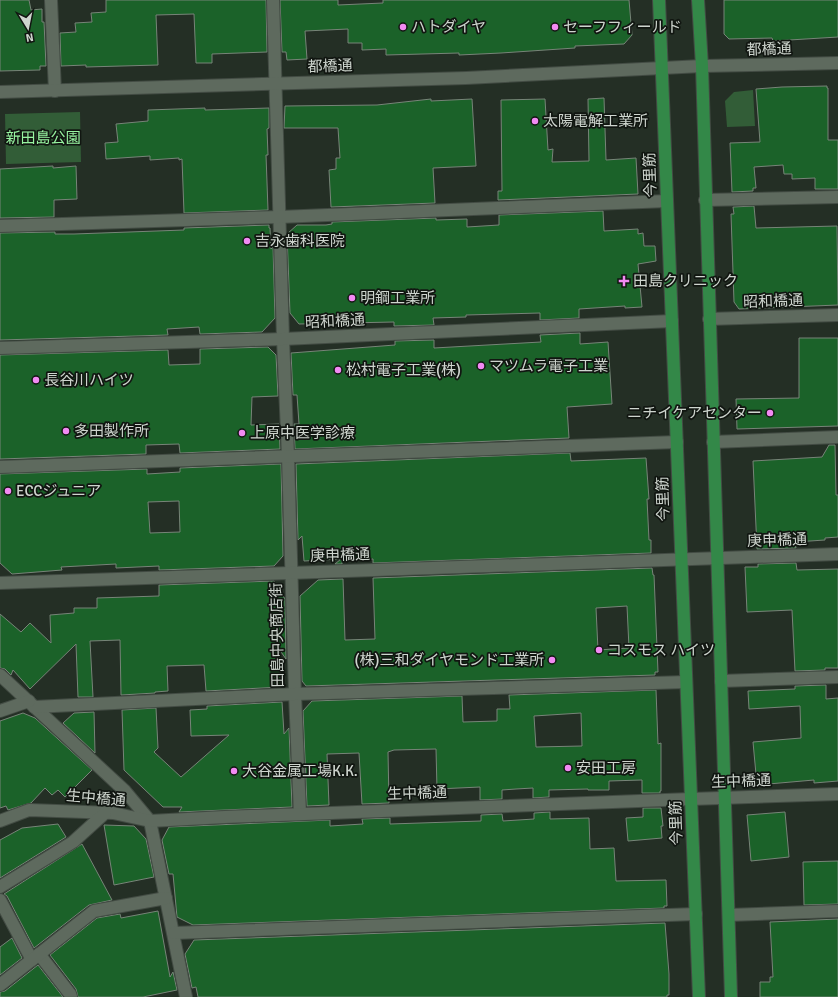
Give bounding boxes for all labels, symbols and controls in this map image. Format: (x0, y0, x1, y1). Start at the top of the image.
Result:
north arrow (8, 8, 48, 48)
place label: ハトダイヤ (411, 18, 486, 36)
place label: セーフフィールド (563, 18, 682, 36)
marker: ハトダイヤ (398, 22, 408, 32)
marker: セーフフィールド (550, 22, 560, 32)
text: N (25, 30, 35, 44)
street label: 都橋通 (746, 39, 792, 59)
street label: 都橋通 (307, 56, 353, 76)
place label: 太陽電解工業所 (543, 112, 648, 130)
marker: 太陽電解工業所 (530, 116, 540, 126)
park label: 新田島公園 (5, 129, 81, 147)
street label: 今里筋 (640, 152, 660, 198)
place label: 吉永歯科医院 (255, 232, 345, 250)
marker: 吉永歯科医院 (242, 236, 252, 246)
place label: 田島クリニック (633, 272, 738, 290)
marker: 田島クリニック (618, 275, 630, 287)
place label: 明鋼工業所 (360, 289, 435, 307)
street label: 昭和橋通 (743, 291, 803, 311)
marker: 明鋼工業所 (347, 293, 357, 303)
street label: 昭和橋通 (305, 310, 365, 332)
place label: マツムラ電子工業 (489, 357, 608, 375)
place label: 松村電子工業(株) (346, 361, 461, 379)
marker: マツムラ電子工業 (476, 361, 486, 371)
marker: 松村電子工業(株) (333, 365, 343, 375)
place label: 長谷川ハイツ (44, 371, 134, 389)
marker: 長谷川ハイツ (31, 375, 41, 385)
place label: ニチイケアセンター (627, 404, 762, 422)
marker: ニチイケアセンター (765, 408, 775, 418)
place label: 多田製作所 (74, 422, 149, 440)
place label: 上原中医学診療 (250, 424, 355, 442)
marker: 多田製作所 (61, 426, 71, 436)
marker: 上原中医学診療 (237, 428, 247, 438)
street label: 今里筋 (653, 476, 673, 522)
place label: ECCジュニア (16, 482, 101, 500)
marker: ECCジュニア (3, 486, 13, 496)
street label: 庚申橋通 (747, 530, 807, 550)
street label: 庚申橋通 (310, 545, 370, 565)
street label: 田島中央商店街 (267, 582, 287, 688)
place label: コスモス ハイツ (607, 641, 715, 659)
marker: コスモス ハイツ (594, 645, 604, 655)
place label: (株)三和ダイヤモンド工業所 (355, 651, 544, 669)
marker: (株)三和ダイヤモンド工業所 (547, 655, 557, 665)
place label: 安田工房 (576, 759, 636, 777)
place label: 大谷金属工場K.K. (242, 762, 358, 780)
marker: 安田工房 (563, 763, 573, 773)
marker: 大谷金属工場K.K. (229, 766, 239, 776)
street label: 生中橋通 (711, 771, 771, 791)
street label: 生中橋通 (387, 783, 447, 803)
street label: 生中橋通 (65, 786, 127, 810)
street label: 今里筋 (666, 800, 686, 846)

